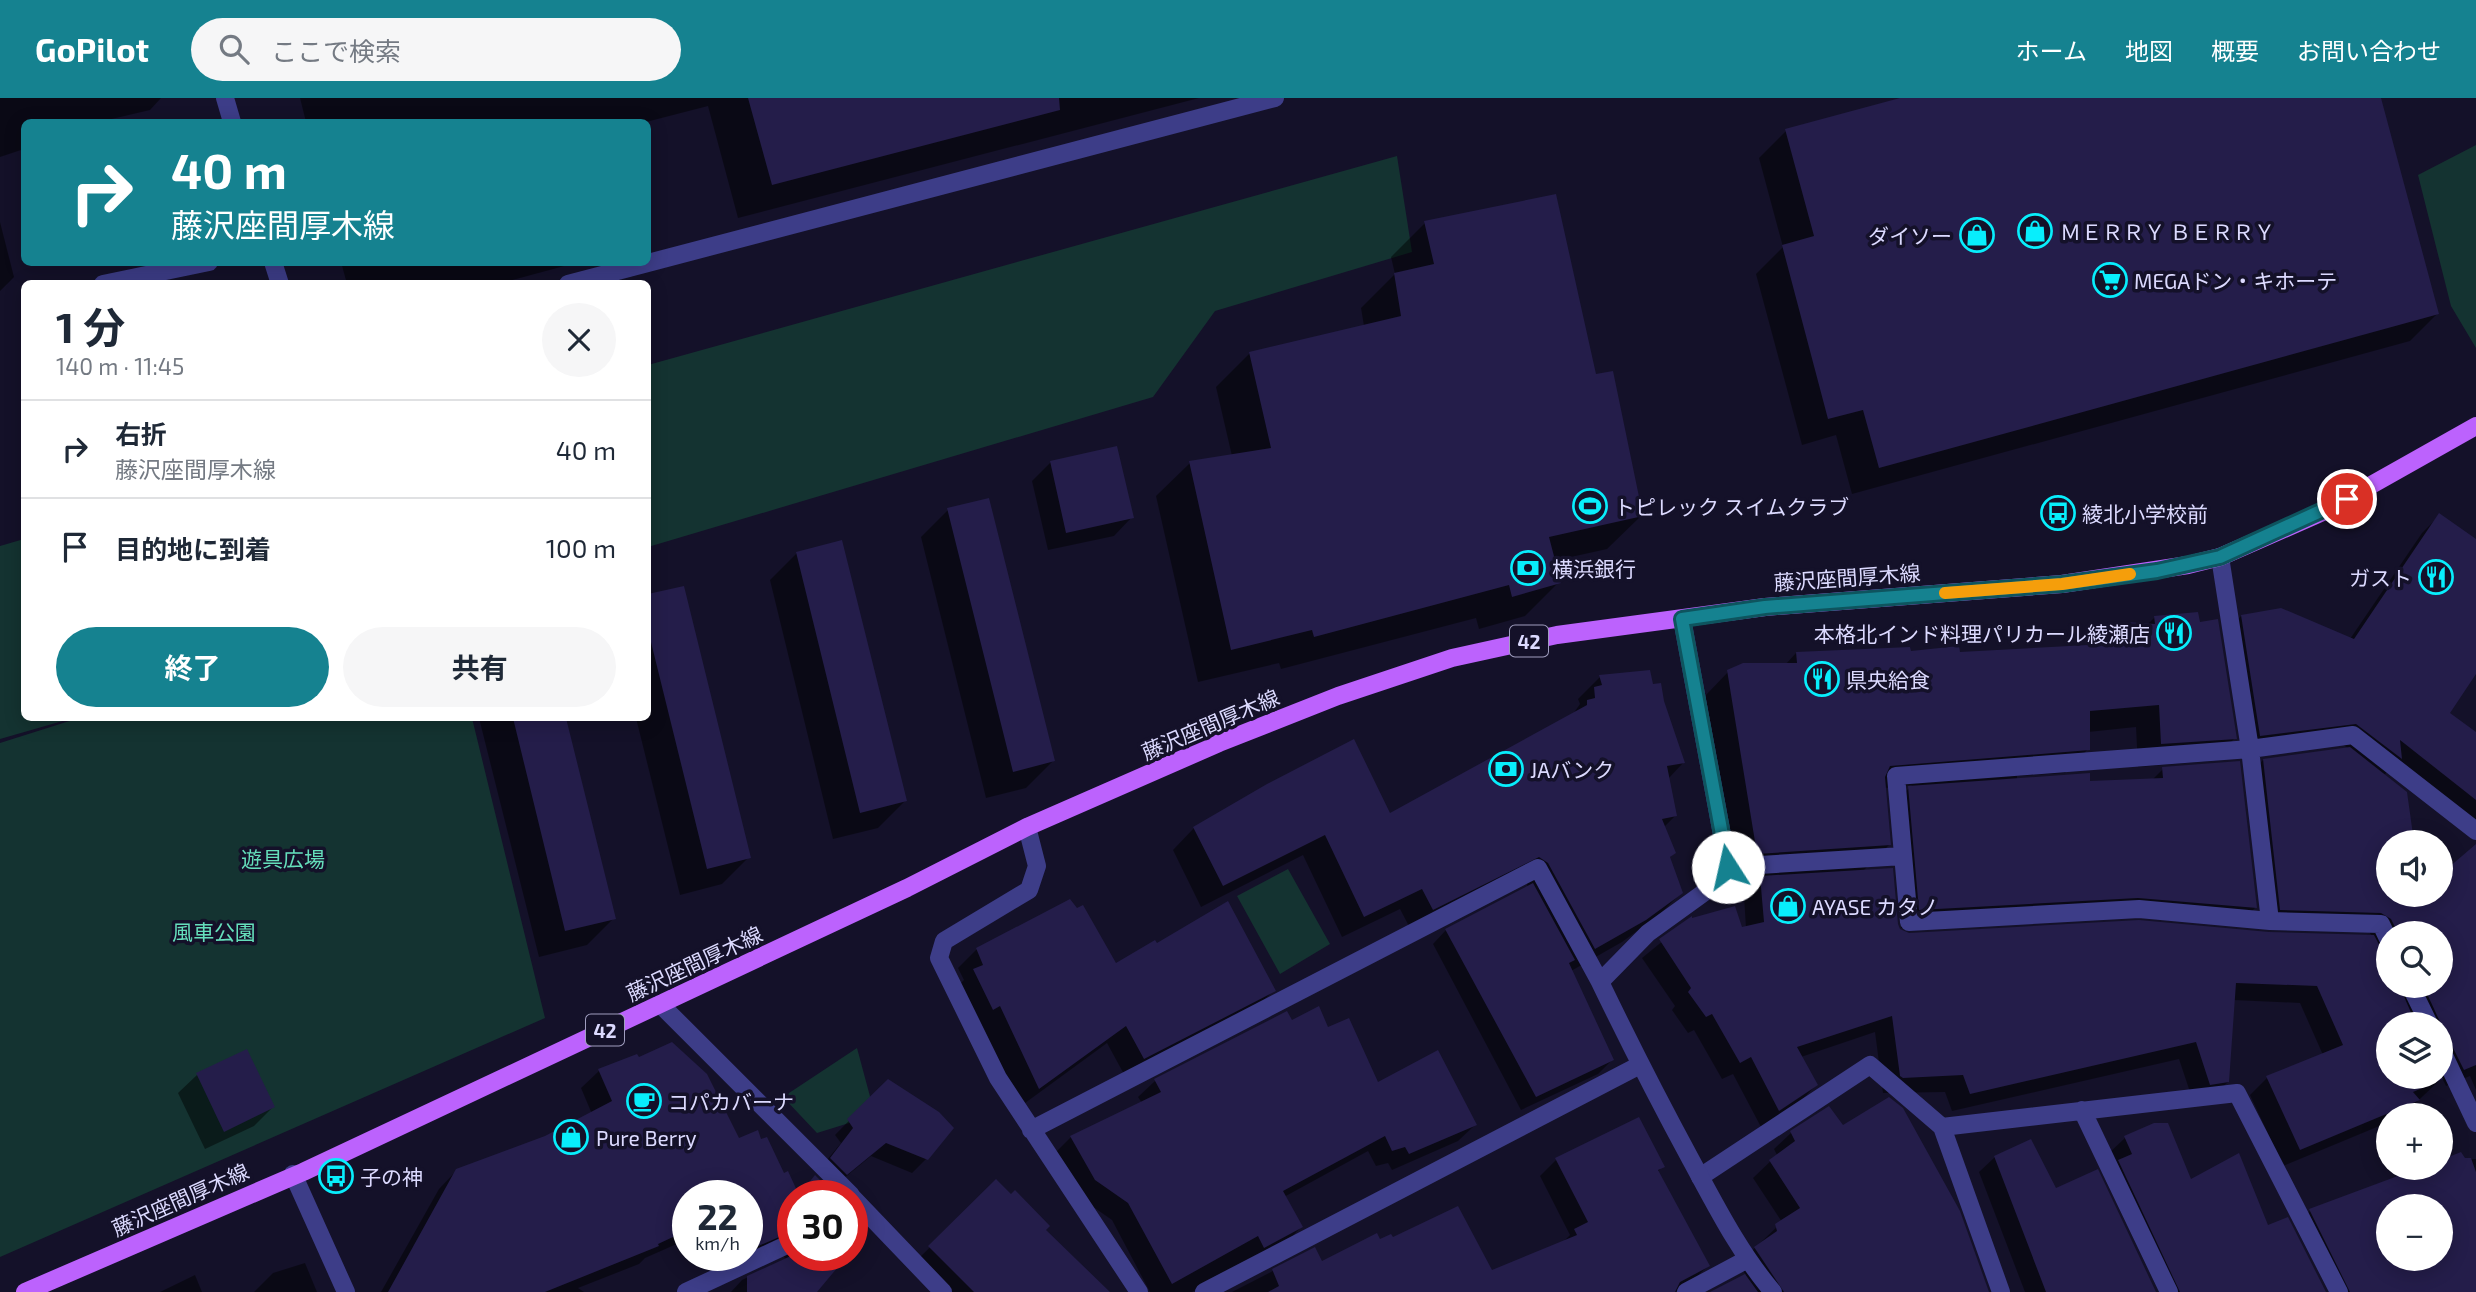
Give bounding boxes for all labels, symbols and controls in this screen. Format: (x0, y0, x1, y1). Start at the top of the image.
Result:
search box (191, 18, 681, 81)
text: GoPilot (35, 29, 149, 69)
icon: search (215, 30, 253, 68)
text: ここで検索 (271, 35, 401, 66)
text: ホーム (2016, 36, 2087, 65)
text: 地図 (2125, 36, 2173, 65)
text: 概要 (2211, 36, 2259, 65)
text: お問い合わせ (2297, 36, 2441, 65)
text: 40 m (171, 140, 287, 199)
icon: right (56, 147, 147, 238)
text: 藤沢座間厚木線 (171, 205, 395, 243)
shop icon: ＭＥＲＲＹ ＢＥＲＲＹ (2016, 212, 2054, 250)
shop icon: ダイソー (1958, 216, 1996, 254)
place label: ＭＥＲＲＹ ＢＥＲＲＹ (2060, 219, 2275, 244)
place label: ダイソー (1868, 223, 1952, 248)
supermarket icon: MEGAドン・キホーテ (2091, 261, 2129, 299)
place label: MEGAドン・キホーテ (2134, 268, 2337, 293)
text: 1 分 (56, 301, 125, 351)
button: close (542, 303, 616, 377)
text: 140 m · 11:45 (56, 352, 184, 380)
text: 右折 (115, 418, 167, 449)
icon: right (56, 430, 94, 468)
text: 40 m (556, 434, 616, 465)
text: 藤沢座間厚木線 (115, 455, 276, 483)
pin (2317, 469, 2377, 529)
icon: arrive (2328, 480, 2366, 518)
sports icon: トピレック スイムクラブ (1571, 487, 1609, 525)
place label: トピレック スイムクラブ (1614, 494, 1849, 519)
bus stop icon: 綾北小学校前 (2039, 494, 2077, 532)
place label: 綾北小学校前 (2082, 501, 2208, 526)
icon: arrive (56, 528, 94, 566)
text: 100 m (546, 532, 616, 563)
text: 目的地に到着 (115, 533, 271, 564)
bank icon: 横浜銀行 (1509, 549, 1547, 587)
place label: 横浜銀行 (1552, 556, 1636, 581)
restaurant icon: ガスト (2417, 558, 2455, 596)
street label: 藤沢座間厚木線 (1773, 559, 1921, 595)
place label: ガスト (2349, 565, 2412, 590)
restaurant icon: 本格北インド料理パリカール綾瀬店 (2155, 614, 2193, 652)
place label: 本格北インド料理パリカール綾瀬店 (1814, 621, 2150, 646)
road number: 42 (1510, 626, 1548, 656)
button: 終了 (56, 627, 329, 707)
button: 共有 (343, 627, 616, 707)
restaurant icon: 県央給食 (1803, 660, 1841, 698)
place label: 県央給食 (1846, 667, 1930, 692)
street label: 藤沢座間厚木線 (1137, 684, 1283, 764)
bank icon: JAバンク (1487, 750, 1525, 788)
place label: JAバンク (1530, 757, 1614, 782)
position arrow (1691, 830, 1765, 904)
map controls (2376, 830, 2453, 1271)
button: sound (2376, 830, 2453, 907)
park label: 遊具広場 (241, 846, 325, 871)
shop icon: AYASE カタノ (1769, 887, 1807, 925)
place label: AYASE カタノ (1812, 894, 1938, 919)
park label: 風車公園 (172, 919, 256, 944)
street label: 藤沢座間厚木線 (622, 921, 766, 1005)
button: search (2376, 921, 2453, 998)
button: layers (2376, 1012, 2453, 1089)
road number: 42 (586, 1014, 624, 1046)
cafe icon: コパカバーナ (625, 1082, 663, 1120)
place label: コパカバーナ (668, 1089, 794, 1114)
button: + (2376, 1103, 2453, 1180)
shop icon: Pure Berry (552, 1118, 590, 1156)
place label: Pure Berry (596, 1125, 697, 1150)
bus stop icon: 子の神 (317, 1157, 355, 1195)
street label: 藤沢座間厚木線 (108, 1158, 252, 1240)
place label: 子の神 (360, 1164, 423, 1189)
speed limit sign: 30 (777, 1180, 868, 1271)
button: − (2376, 1194, 2453, 1271)
text: 22 (697, 1195, 738, 1237)
text: km/h (695, 1232, 740, 1254)

